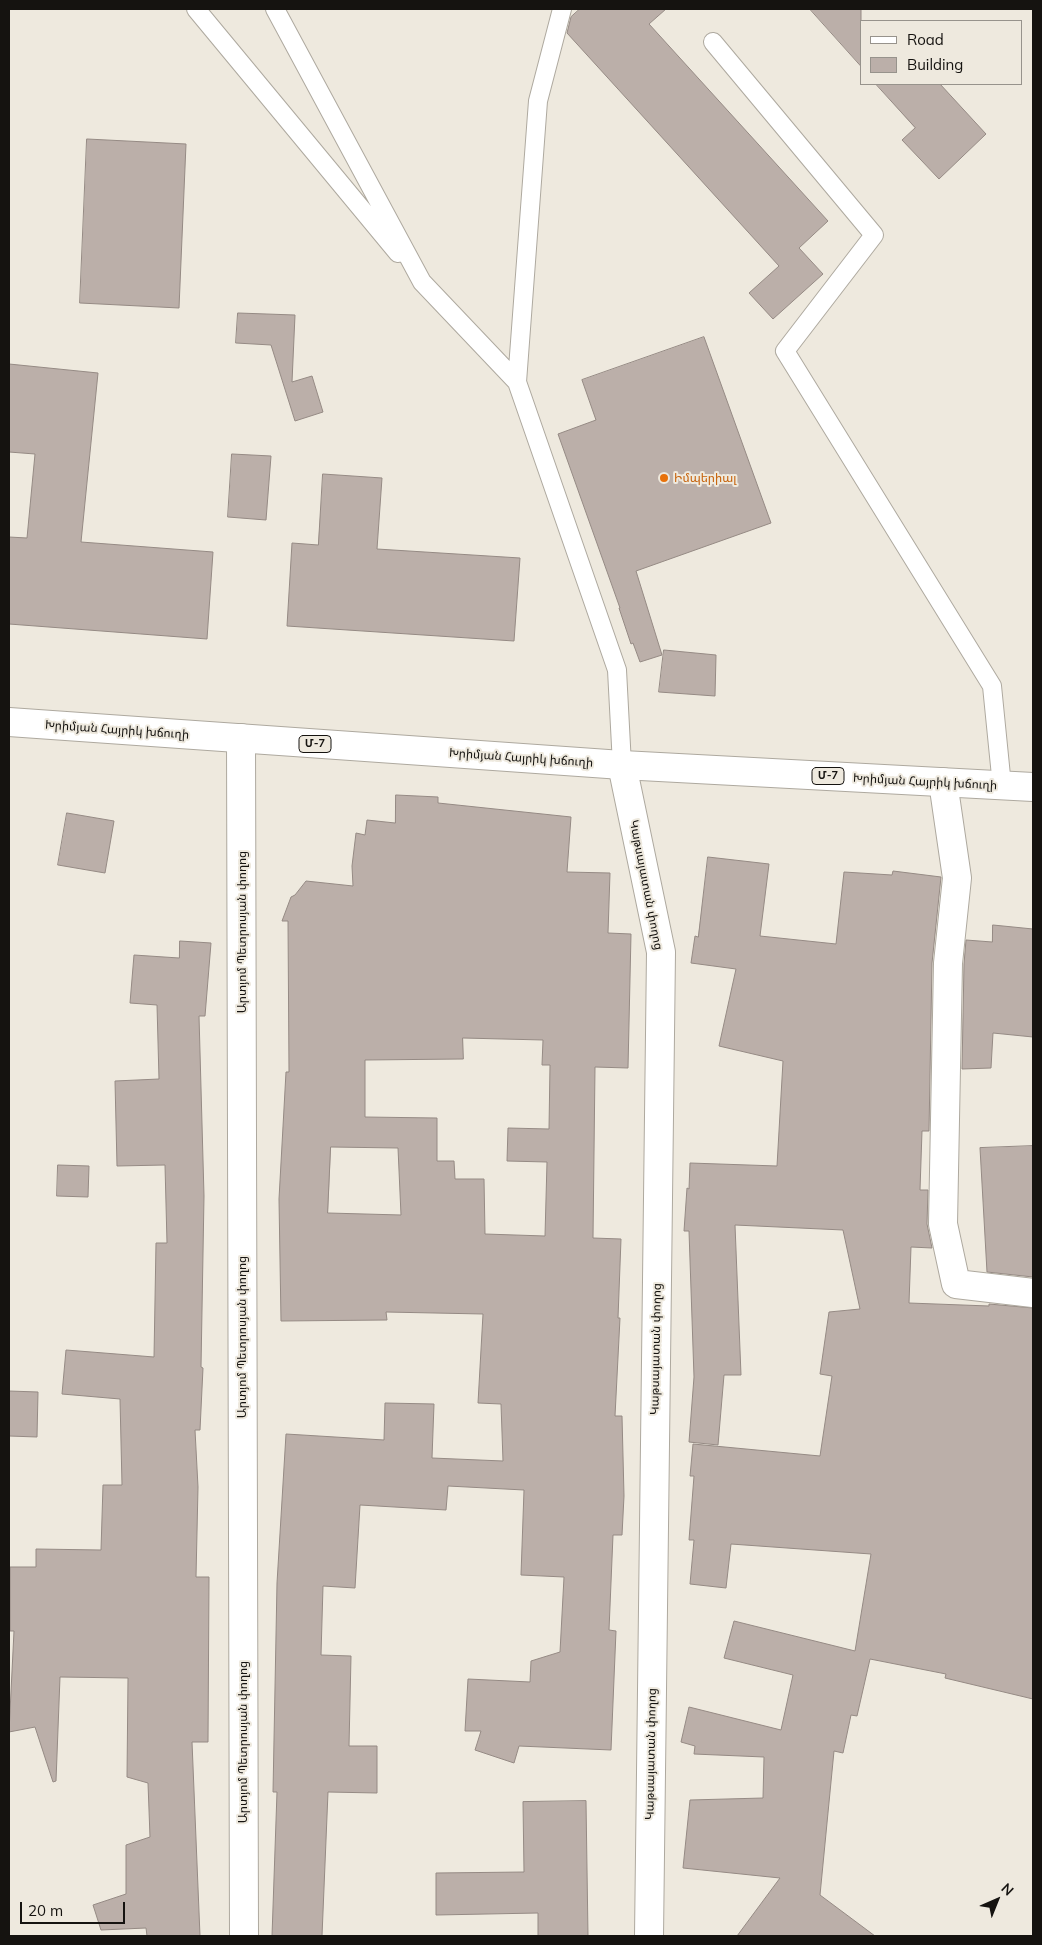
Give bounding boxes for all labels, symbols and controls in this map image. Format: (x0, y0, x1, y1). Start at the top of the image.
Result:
legend (860, 20, 1022, 85)
text: Road (907, 30, 944, 49)
text: Building (907, 55, 963, 74)
place label: Իմպերիալ (674, 471, 736, 485)
marker: Իմպերիալ (658, 472, 670, 484)
street label: Խրիմյան Հայրիկ խճուղի (44, 718, 190, 742)
road number: Մ-7 (299, 736, 331, 752)
street label: Խրիմյան Հայրիկ խճուղի (448, 746, 594, 770)
road number: Մ-7 (812, 768, 844, 784)
street label: Խրիմյան Հայրիկ խճուղի (852, 771, 998, 793)
street label: Կաթսայատան փողոց (626, 819, 666, 951)
street label: Արտյոմ Պետրոսյան փողոց (235, 851, 249, 1013)
street label: Արտյոմ Պետրոսյան փողոց (235, 1256, 249, 1418)
street label: Կաթսայատան փողոց (648, 1283, 664, 1415)
street label: Արտյոմ Պետրոսյան փողոց (236, 1661, 250, 1823)
street label: Կաթսայատան փողոց (643, 1688, 659, 1820)
north arrow (972, 1875, 1022, 1925)
text: N (997, 1879, 1017, 1899)
scale bar (22, 1892, 128, 1924)
text: 20 m (28, 1901, 63, 1920)

